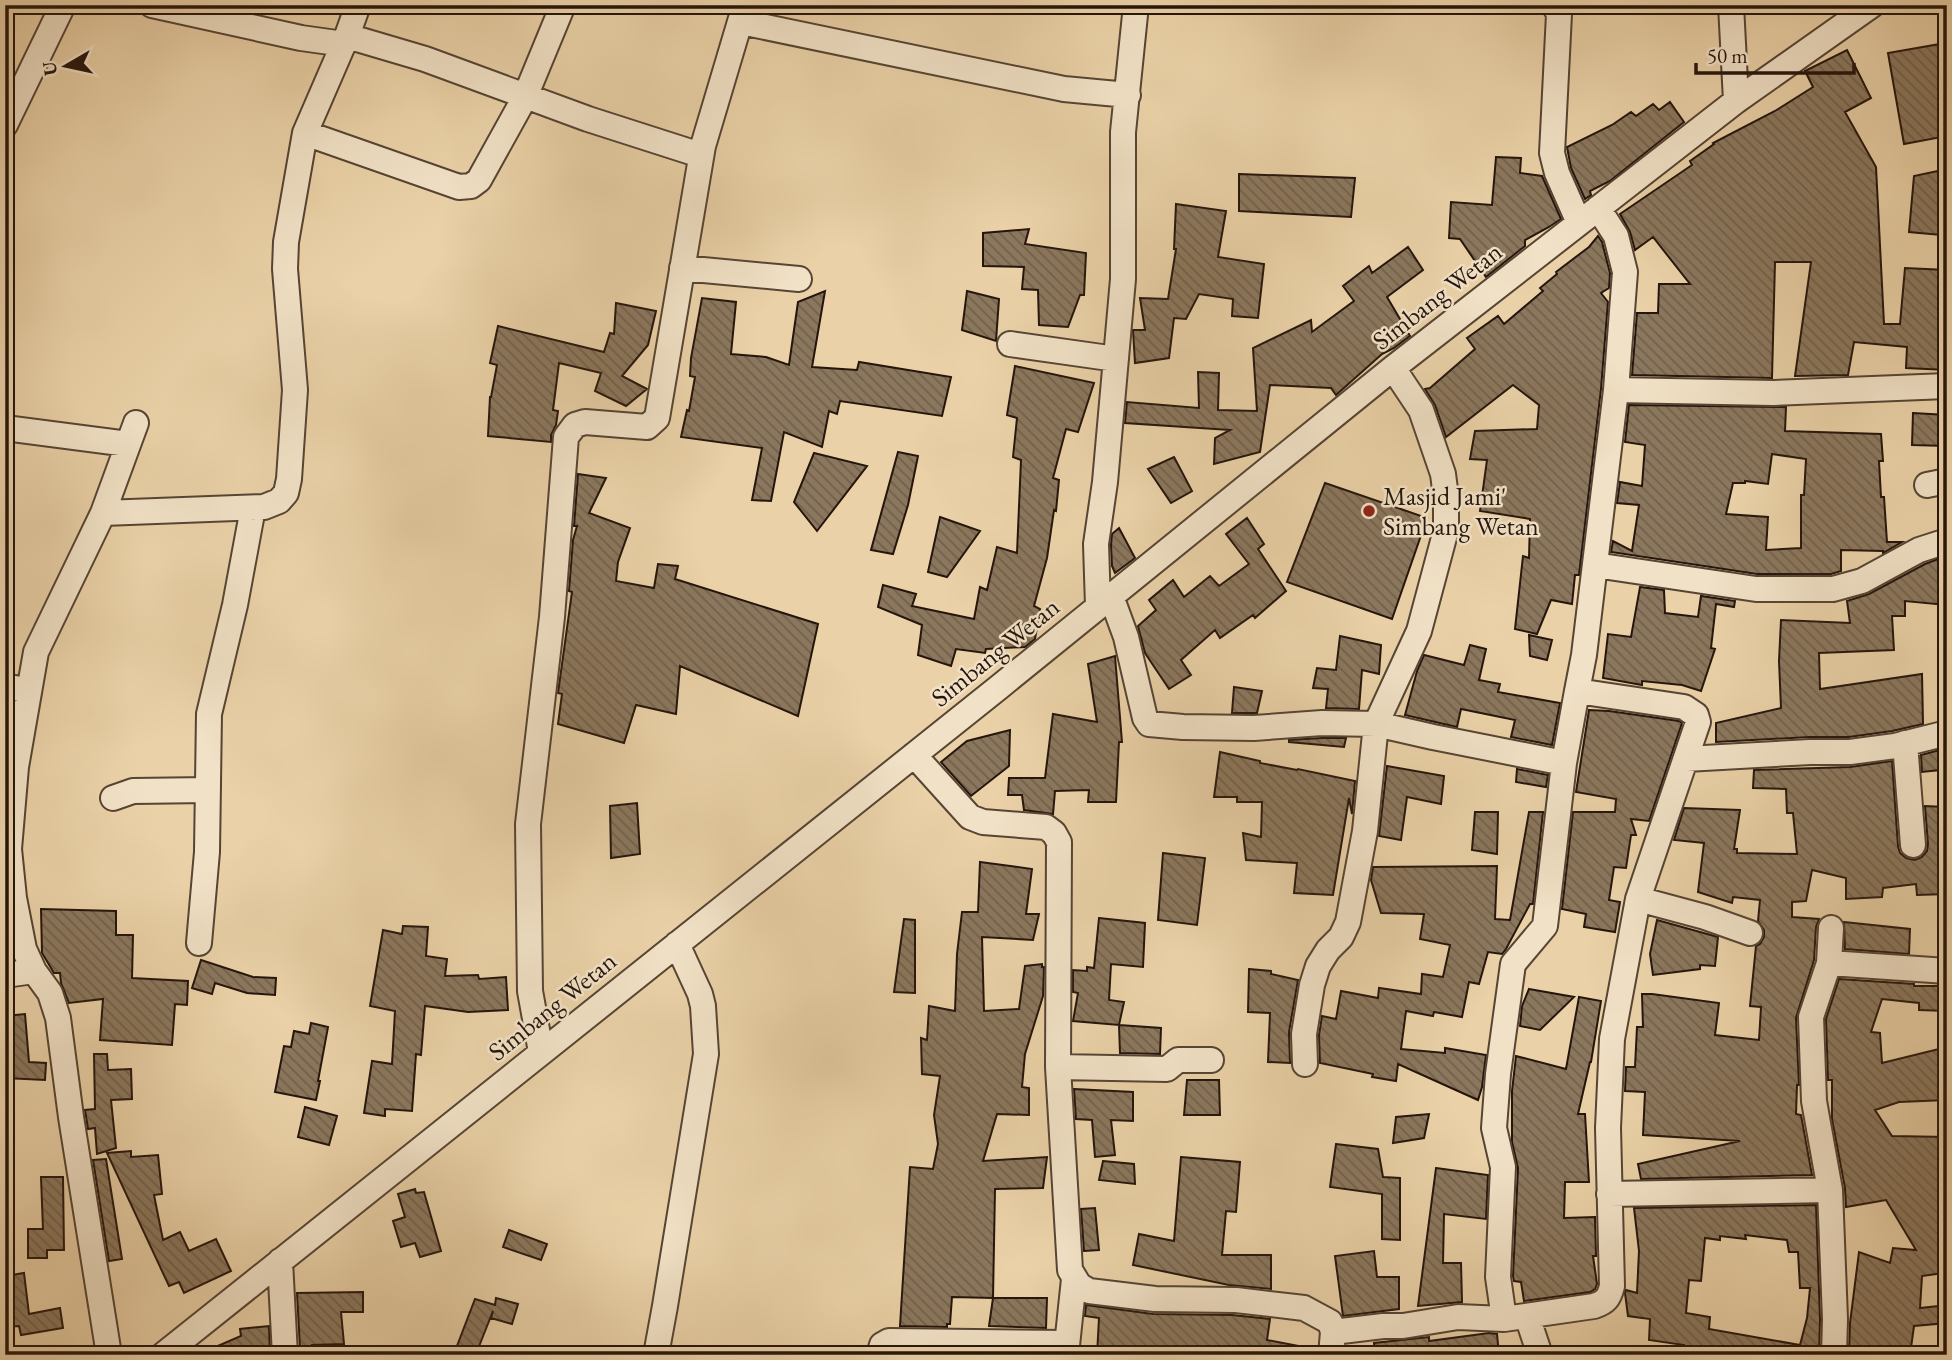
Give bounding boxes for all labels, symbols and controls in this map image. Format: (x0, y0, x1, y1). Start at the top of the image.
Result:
north arrow (32, 32, 102, 102)
scale bar (1696, 32, 1854, 76)
text: 50 m (1707, 42, 1748, 69)
text: U (36, 60, 63, 78)
street label: Simbang Wetan (1365, 234, 1509, 357)
place label: Masjid Jami' Simbang Wetan (1383, 479, 1539, 543)
marker: Masjid Jami' Simbang Wetan (1361, 503, 1377, 519)
street label: Simbang Wetan (924, 590, 1066, 714)
street label: Simbang Wetan (481, 944, 623, 1068)

